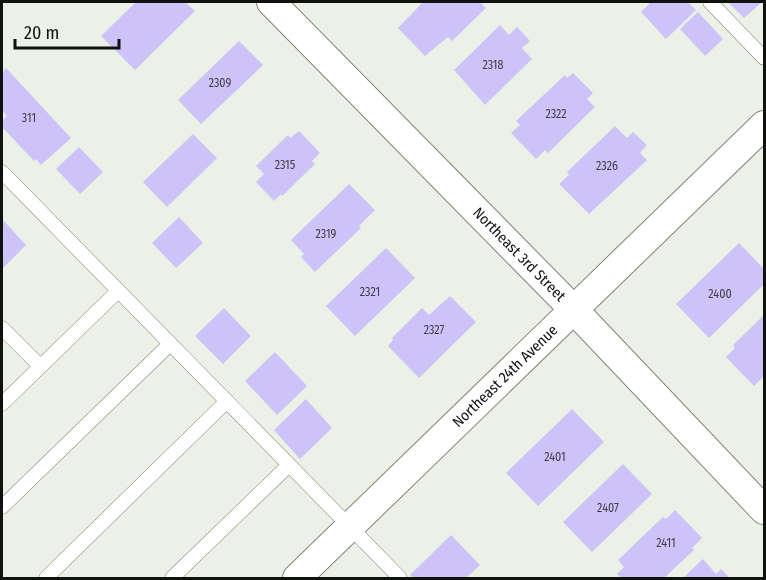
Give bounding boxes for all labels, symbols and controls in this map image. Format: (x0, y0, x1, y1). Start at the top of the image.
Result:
scale bar (15, 12, 118, 50)
text: 20 m (24, 22, 59, 44)
house number: 2318 (482, 58, 504, 72)
house number: 2309 (209, 76, 232, 90)
house number: 2322 (545, 107, 567, 121)
house number: 311 (22, 111, 36, 125)
house number: 2315 (275, 158, 296, 172)
house number: 2326 (596, 159, 618, 173)
street label: Northeast 3rd Street (469, 204, 569, 305)
house number: 2319 (316, 227, 337, 241)
house number: 2321 (360, 285, 380, 299)
house number: 2400 (708, 287, 732, 301)
street label: Northeast 24th Avenue (449, 321, 561, 431)
house number: 2327 (424, 323, 444, 337)
house number: 2401 (544, 450, 566, 464)
house number: 2407 (597, 501, 619, 515)
house number: 2411 (656, 536, 676, 550)

